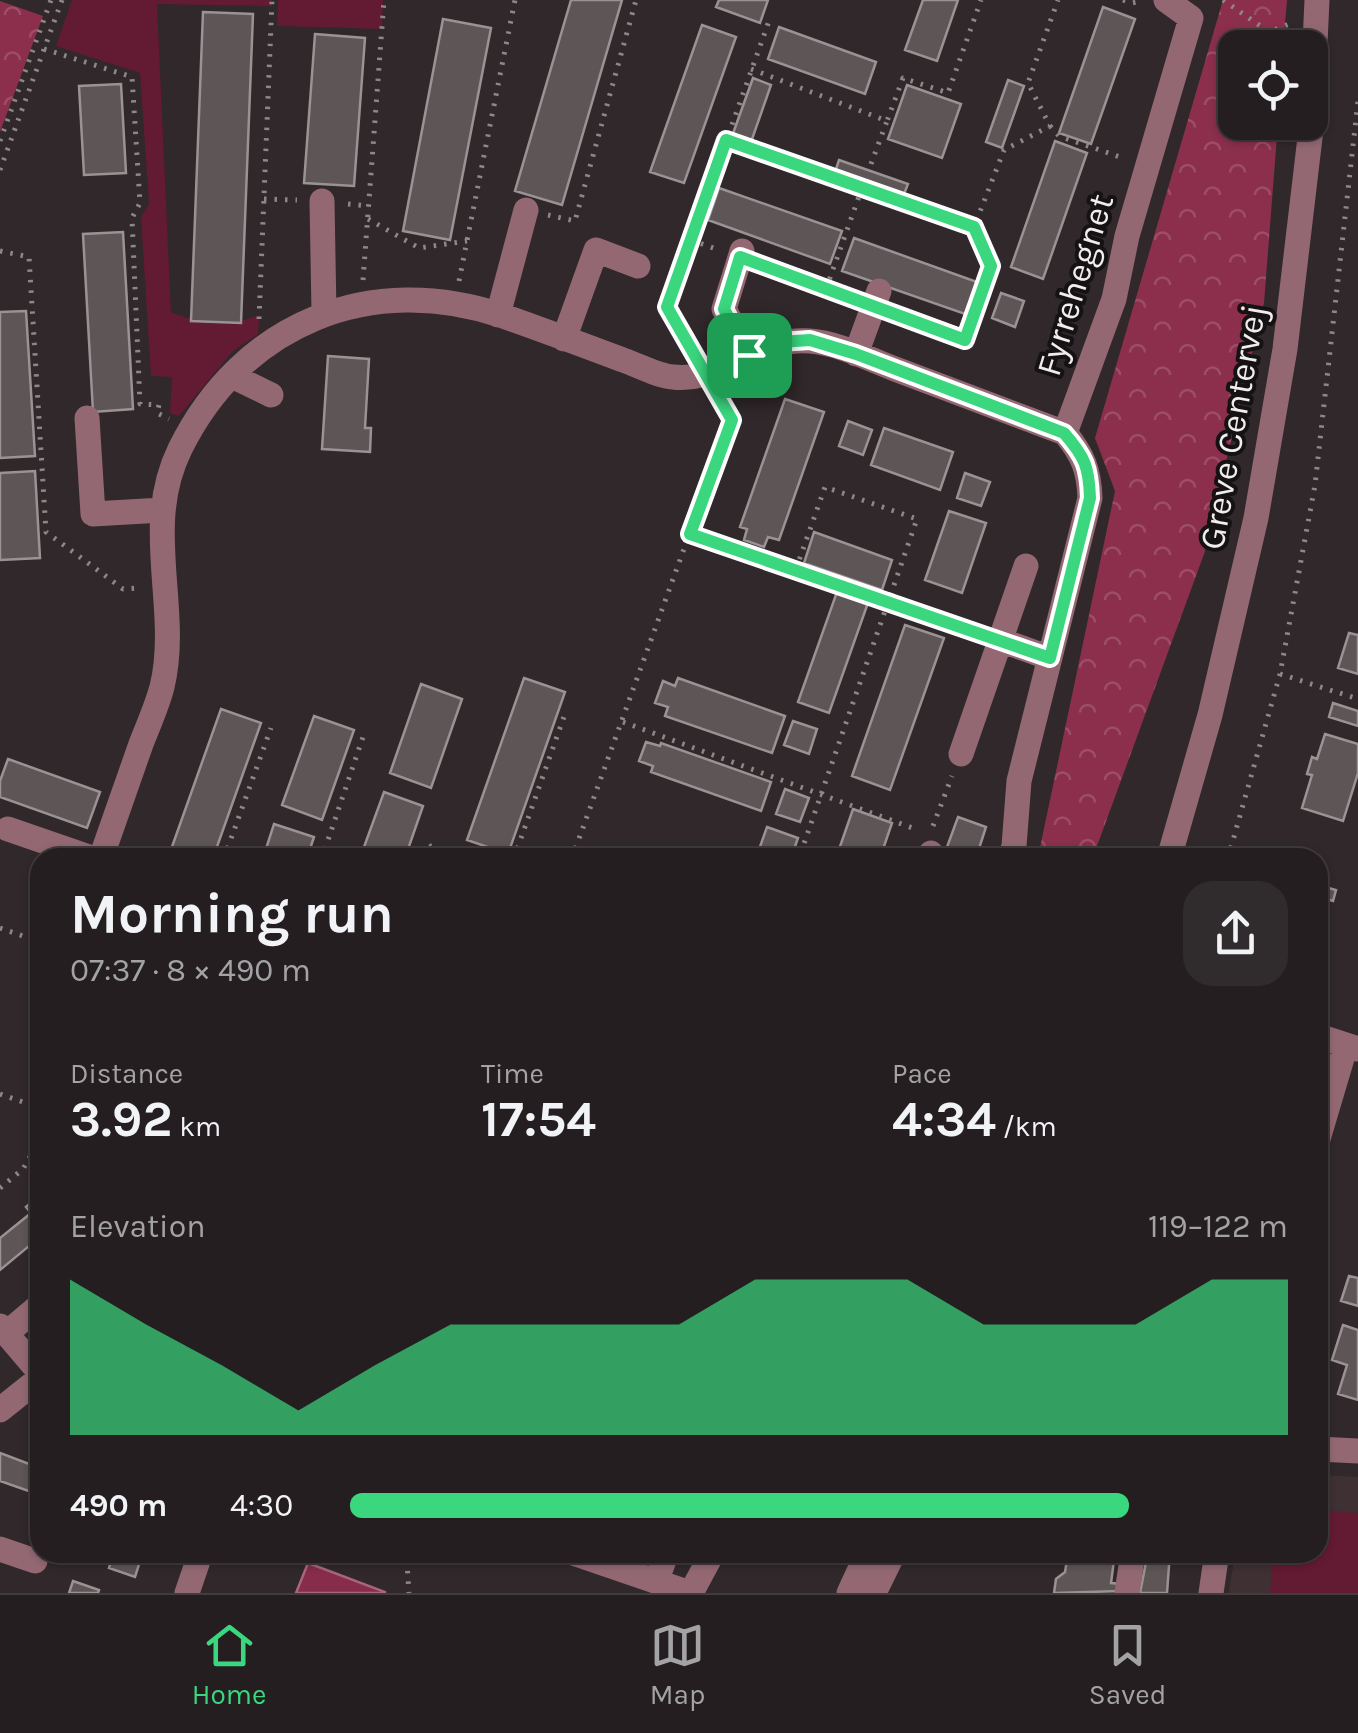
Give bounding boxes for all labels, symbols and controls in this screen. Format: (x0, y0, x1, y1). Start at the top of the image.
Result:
map controls (1218, 30, 1328, 140)
button: locate (1218, 30, 1328, 140)
street label: Fyrrehegnet (1028, 189, 1122, 381)
street label: Greve Centervej (1191, 301, 1275, 553)
pin (707, 313, 792, 398)
icon: arrive (722, 328, 777, 383)
button: share (1183, 881, 1288, 986)
text: Morning run (70, 882, 394, 946)
text: 07:37 · 8 × 490 m (70, 952, 311, 989)
text: Distance (70, 1057, 183, 1090)
text: Time (481, 1057, 544, 1090)
text: Pace (892, 1057, 952, 1090)
text: 3.92 (70, 1090, 173, 1149)
text: 17:54 (481, 1090, 596, 1149)
text: 4:34 (892, 1090, 996, 1149)
text: km (173, 1110, 221, 1143)
text: /km (996, 1110, 1057, 1143)
text: Elevation (70, 1208, 205, 1245)
text: 119–122 m (1148, 1208, 1288, 1245)
text: 490 m (70, 1487, 167, 1524)
text: 4:30 (230, 1487, 293, 1524)
tab: Home (192, 1618, 266, 1711)
tab: Map (650, 1618, 705, 1711)
tab: Saved (1089, 1618, 1166, 1711)

